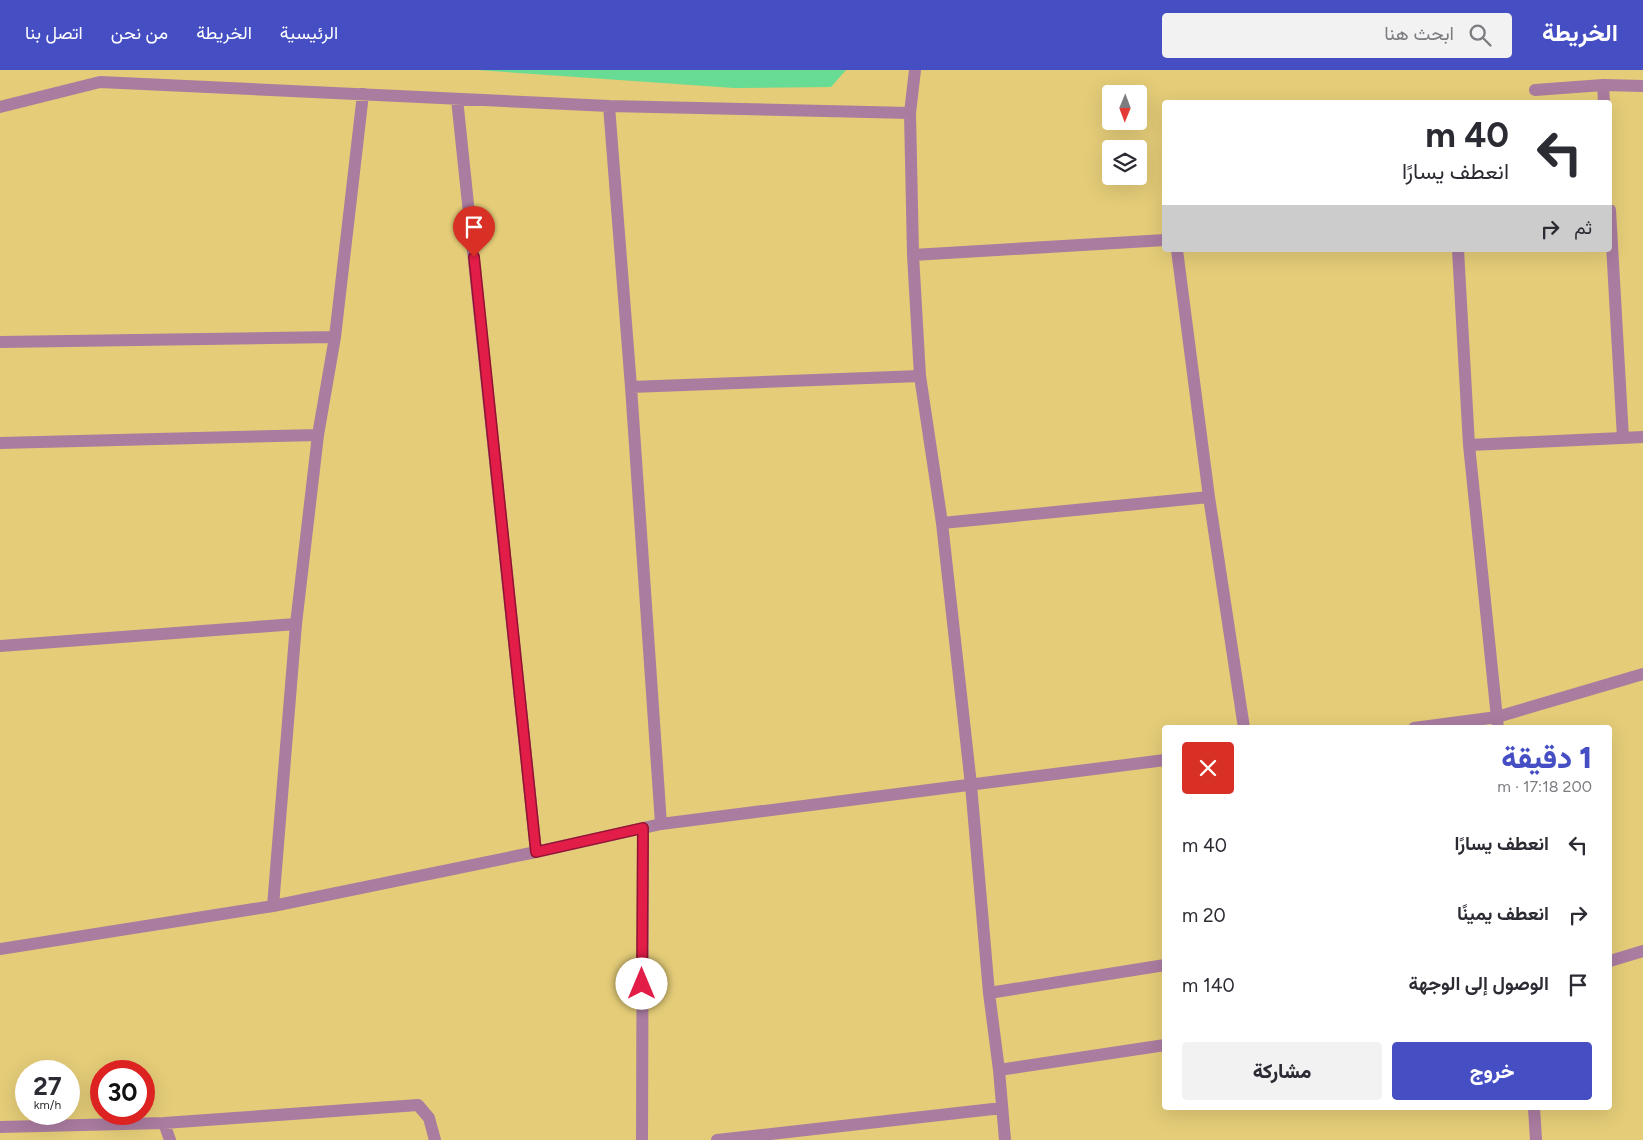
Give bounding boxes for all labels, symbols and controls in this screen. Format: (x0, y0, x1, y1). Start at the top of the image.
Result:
search box (1162, 13, 1512, 58)
text: الخريطة (1542, 18, 1618, 47)
icon: search (1466, 21, 1494, 49)
text: اتصل بنا (25, 22, 83, 44)
text: من نحن (111, 22, 168, 44)
text: الخريطة (196, 22, 252, 44)
text: الرئيسية (280, 22, 338, 44)
text: ابحث هنا (1384, 22, 1454, 45)
north arrow (1102, 85, 1148, 130)
map controls (1102, 85, 1147, 185)
text: 40 m (1425, 114, 1509, 156)
icon: left (1527, 120, 1592, 185)
button: layers (1102, 140, 1147, 185)
text: انعطف يسارًا (1402, 158, 1509, 185)
pin (453, 206, 495, 257)
icon: arrive (460, 213, 488, 241)
icon: right (1536, 215, 1564, 243)
text: ثم (1574, 216, 1592, 239)
text: 1 دقيقة (1501, 739, 1592, 776)
button: close (1182, 742, 1234, 794)
text: 200 m · 17:18 (1497, 777, 1592, 796)
icon: left (1564, 831, 1592, 859)
text: انعطف يسارًا (1455, 832, 1549, 855)
text: 40 m (1182, 834, 1227, 857)
icon: right (1564, 901, 1592, 929)
text: انعطف يمينًا (1457, 902, 1549, 925)
text: 20 m (1182, 904, 1226, 927)
position arrow (615, 957, 667, 1009)
icon: arrive (1564, 971, 1592, 999)
text: الوصول إلى الوجهة (1409, 972, 1549, 995)
text: 140 m (1182, 974, 1235, 997)
button: مشاركة (1182, 1042, 1382, 1100)
button: خروج (1392, 1042, 1592, 1100)
speed limit sign: 30 (90, 1060, 155, 1125)
text: 27 (33, 1071, 62, 1101)
text: km/h (34, 1098, 61, 1112)

